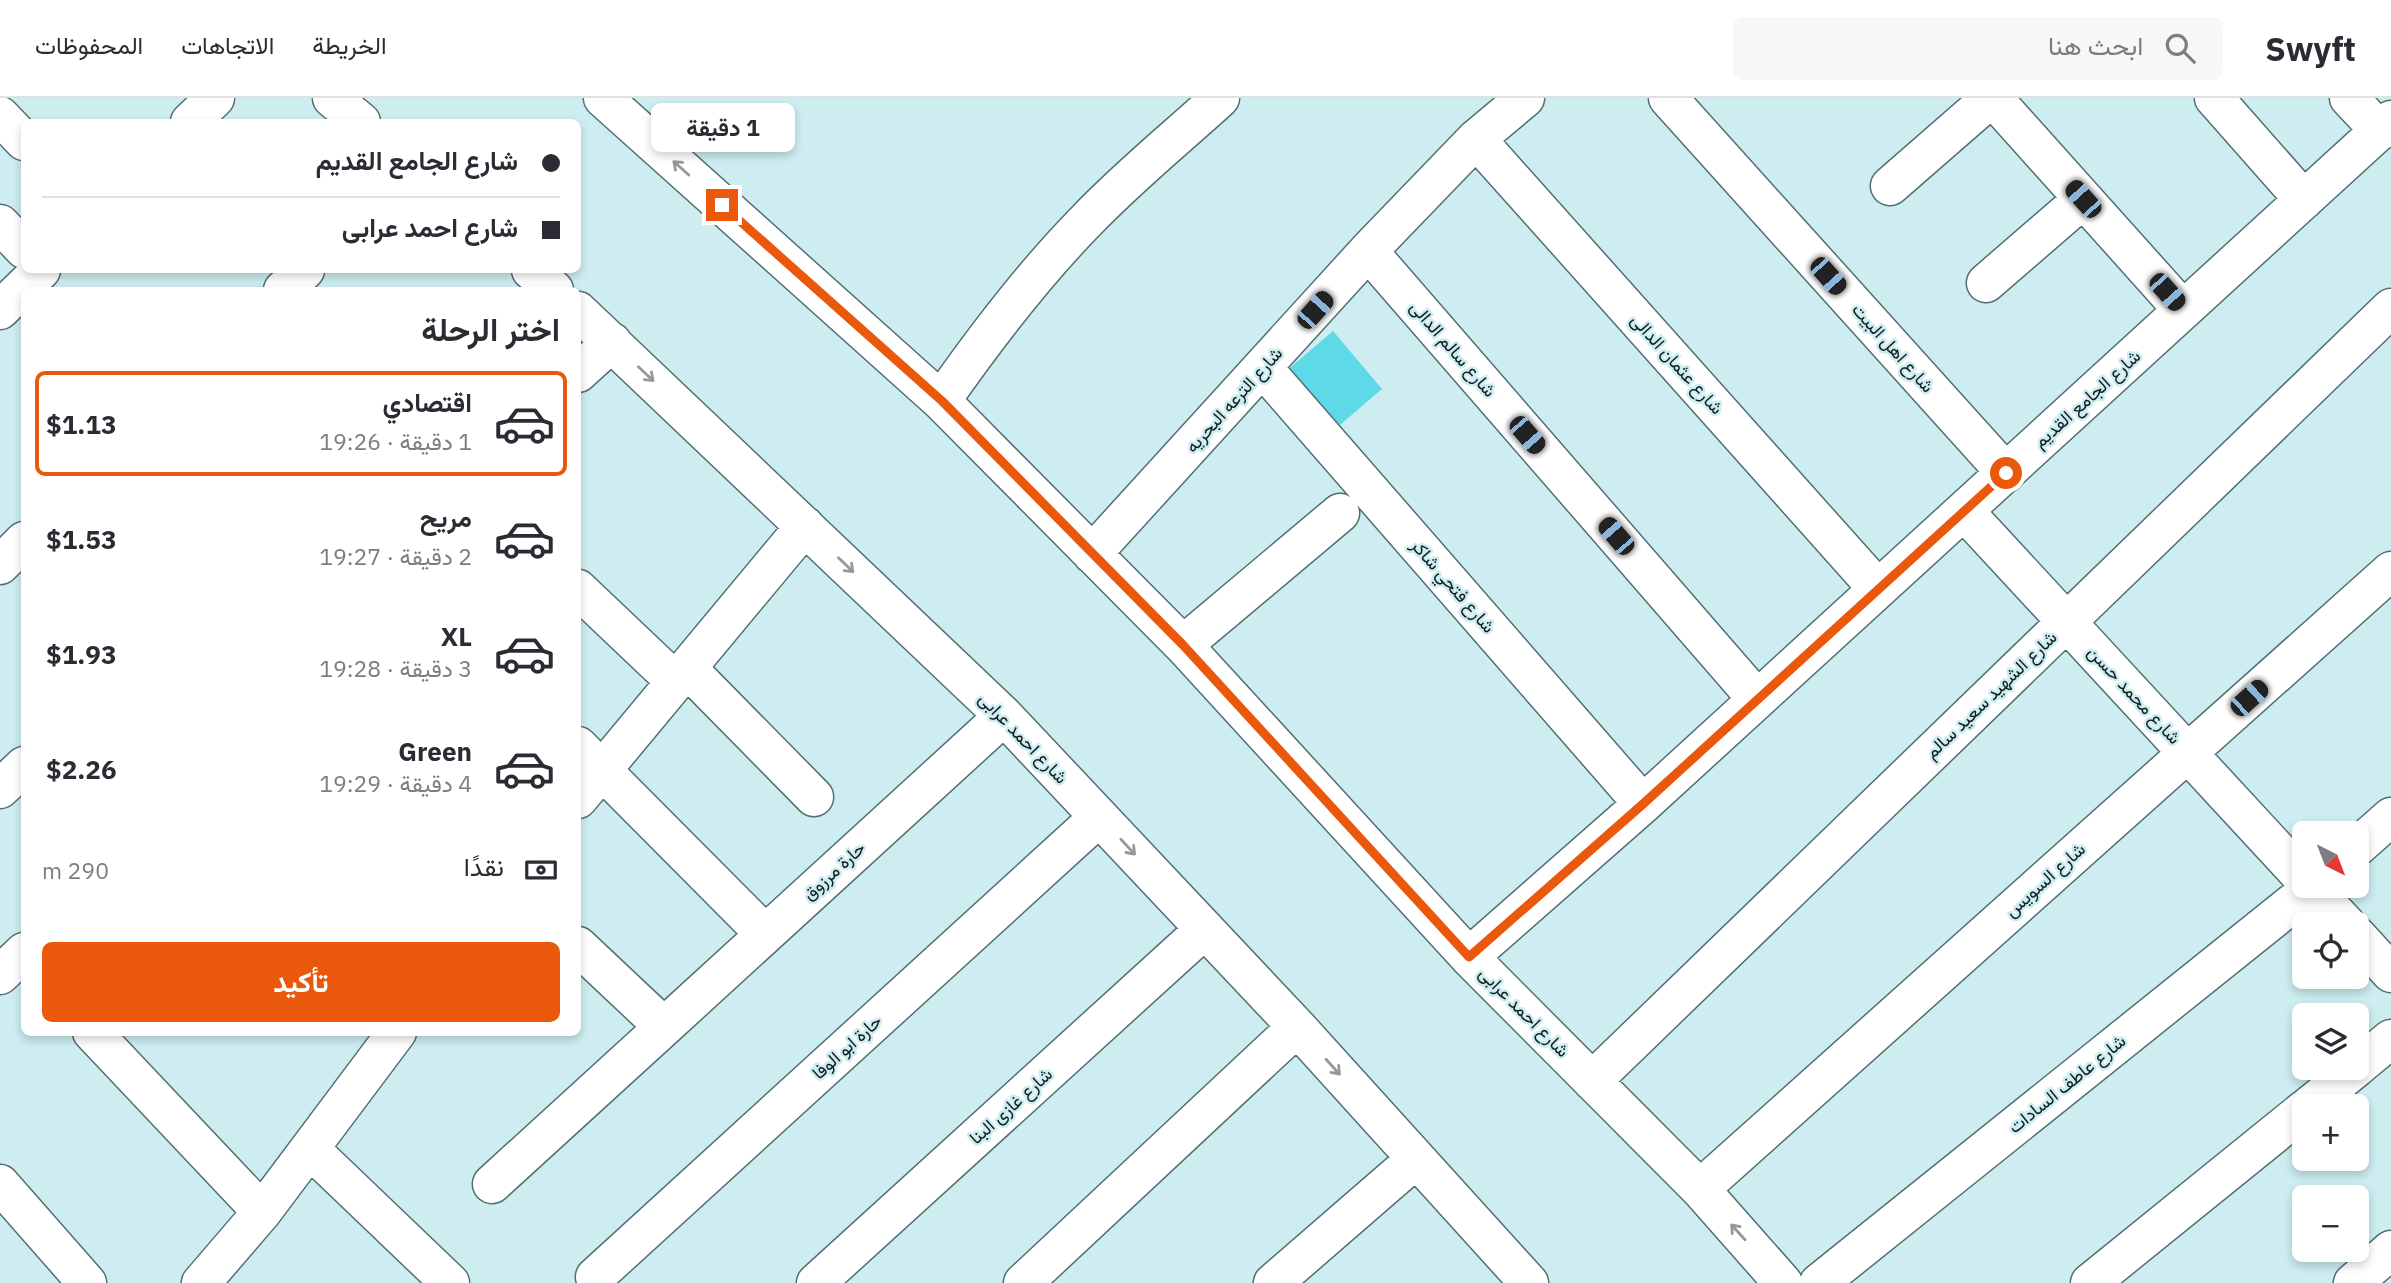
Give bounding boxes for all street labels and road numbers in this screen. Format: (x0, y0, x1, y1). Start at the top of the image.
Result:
street label: شارع سالم الدالى (1405, 296, 1501, 402)
street label: شارع اهل البيت (1847, 298, 1939, 398)
street label: شارع عثمان الدالى (1625, 309, 1729, 419)
street label: شارع الترعه البحريه (1180, 342, 1288, 458)
street label: شارع الجامع القديم (2028, 344, 2146, 454)
street label: شارع فتحي شاكر (1403, 533, 1500, 640)
street label: شارع الشهيد سعيد سالم (1920, 626, 2062, 764)
street label: شارع محمد حسن (2082, 640, 2186, 750)
street label: شارع احمد عرابى (973, 687, 1073, 789)
street label: حارة مرزوق (797, 836, 870, 905)
street label: شارع السويس (1999, 837, 2091, 923)
street label: شارع احمد عرابى (1474, 962, 1574, 1062)
street label: حارة ابو الوفا (807, 1009, 886, 1084)
street label: شارع عاطف السادات (2003, 1029, 2131, 1139)
street label: شارع غازى البنا (964, 1062, 1058, 1150)

